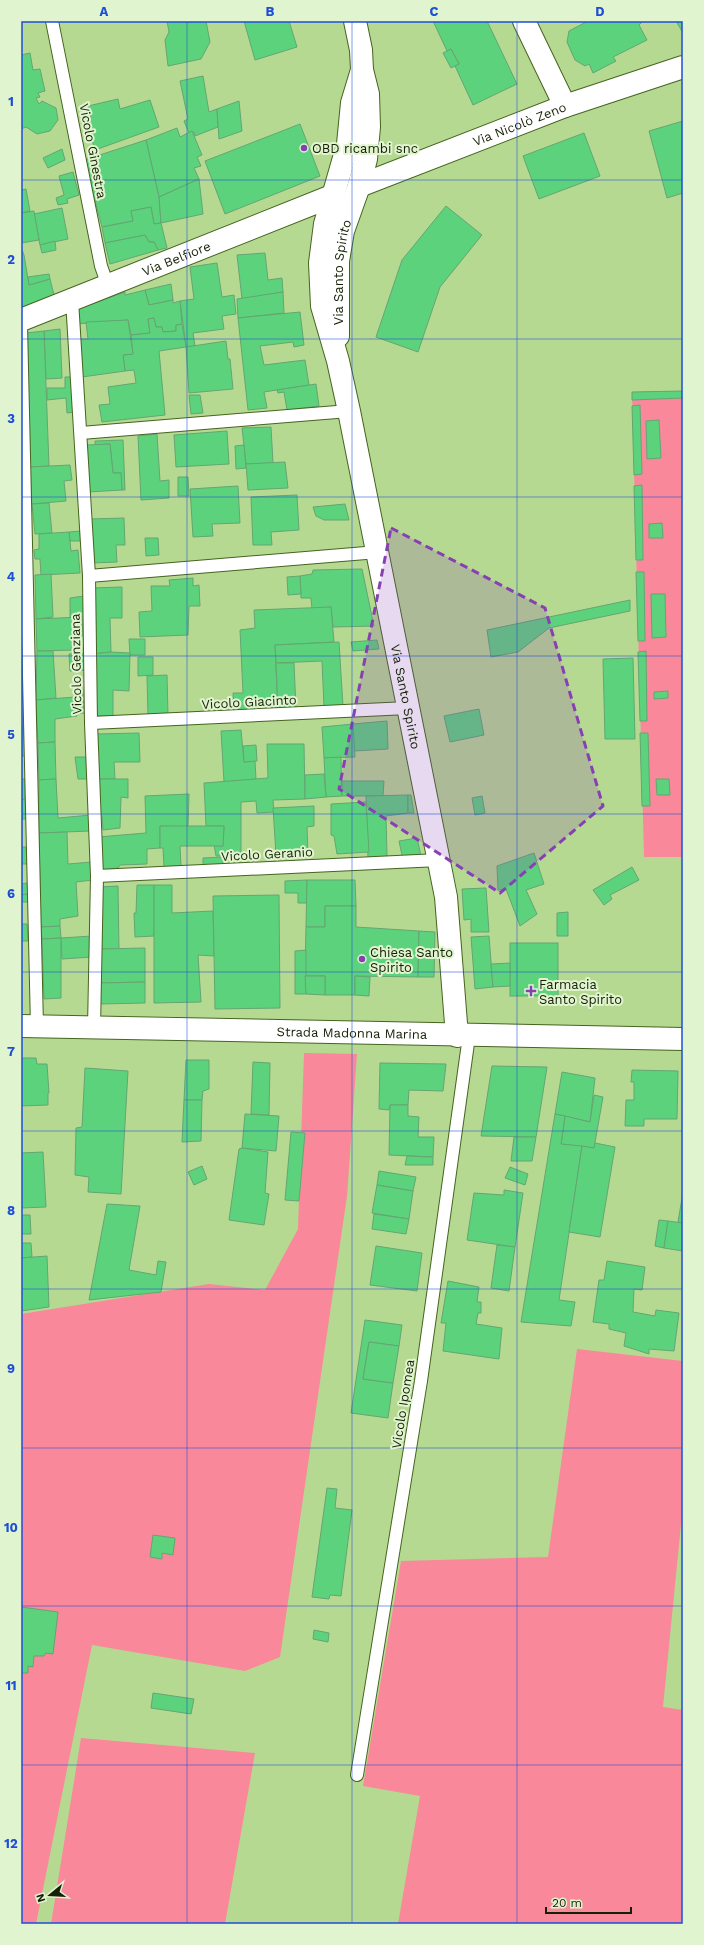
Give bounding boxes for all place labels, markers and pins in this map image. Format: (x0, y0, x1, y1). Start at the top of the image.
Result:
place label: OBD ricambi snc (312, 141, 418, 156)
marker: OBD ricambi snc (299, 143, 309, 153)
place label: Chiesa Santo Spirito (370, 945, 453, 975)
marker: Chiesa Santo Spirito (357, 954, 367, 964)
place label: Farmacia Santo Spirito (539, 977, 622, 1007)
marker: Farmacia Santo Spirito (526, 986, 536, 996)

